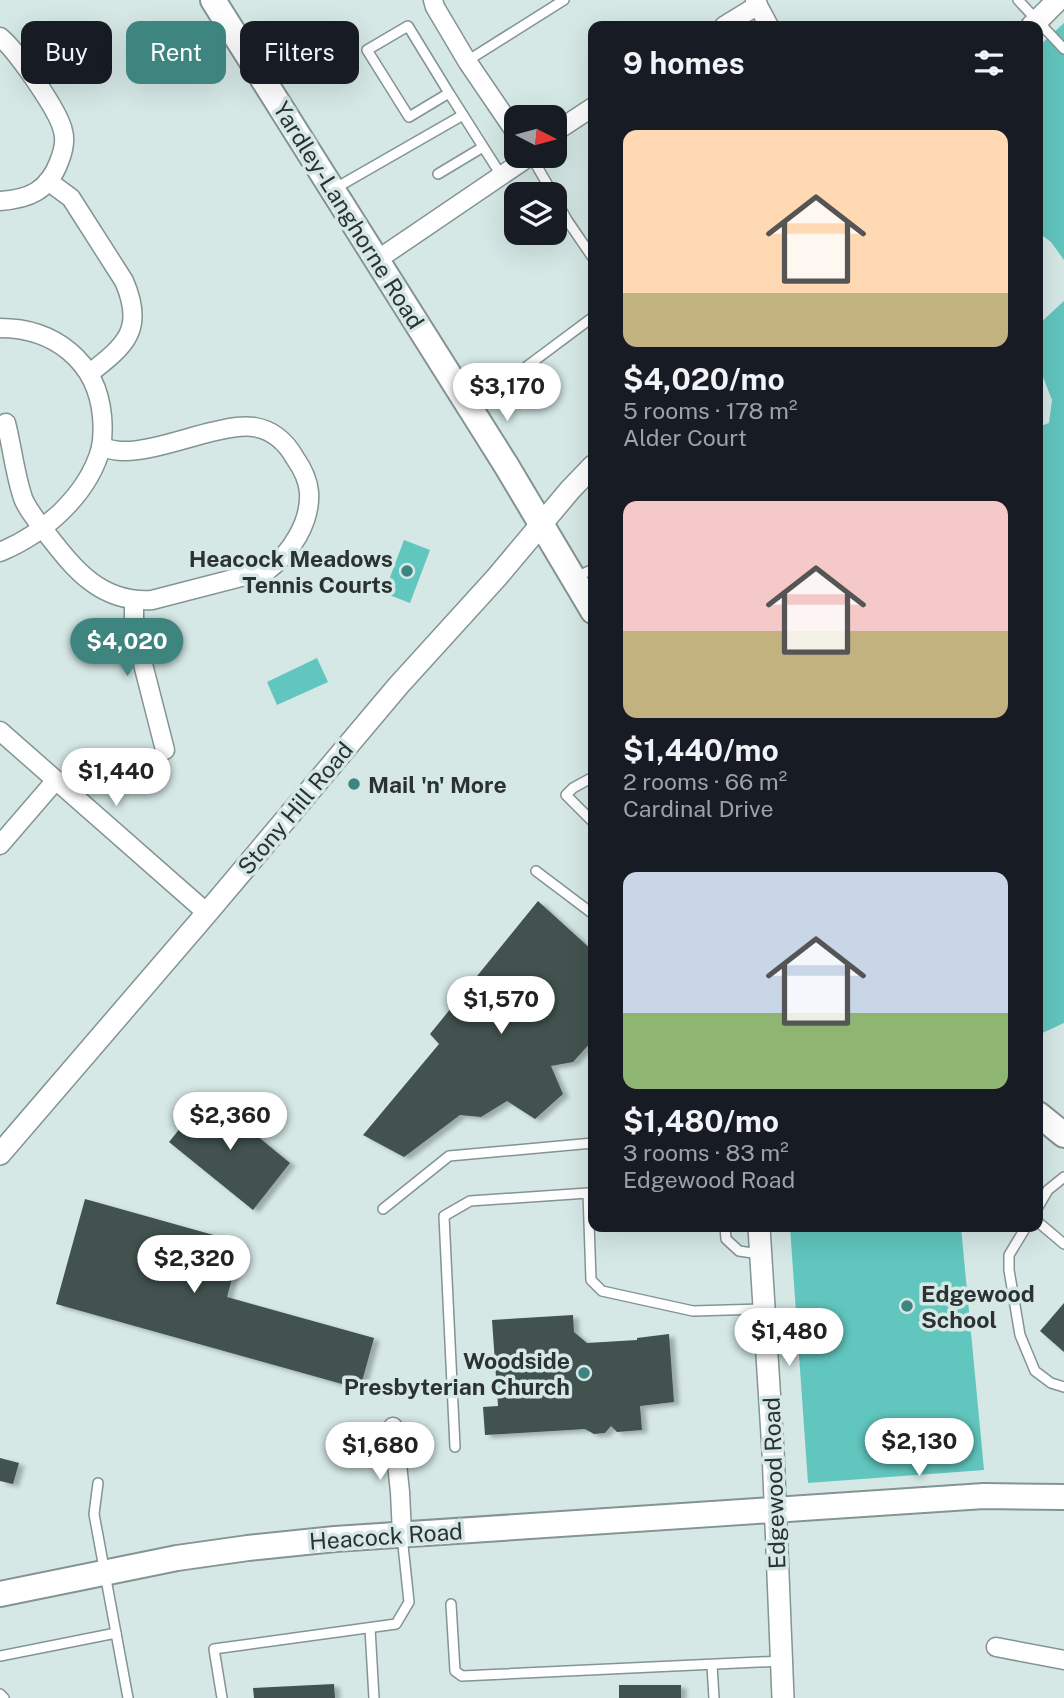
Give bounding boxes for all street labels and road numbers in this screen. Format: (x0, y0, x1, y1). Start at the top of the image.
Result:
street label: Yardley-Langhorne Road (268, 96, 430, 334)
street label: Stony Hill Road (232, 736, 358, 880)
street label: Edgewood Road (758, 1397, 790, 1569)
street label: Heacock Road (308, 1517, 464, 1555)

